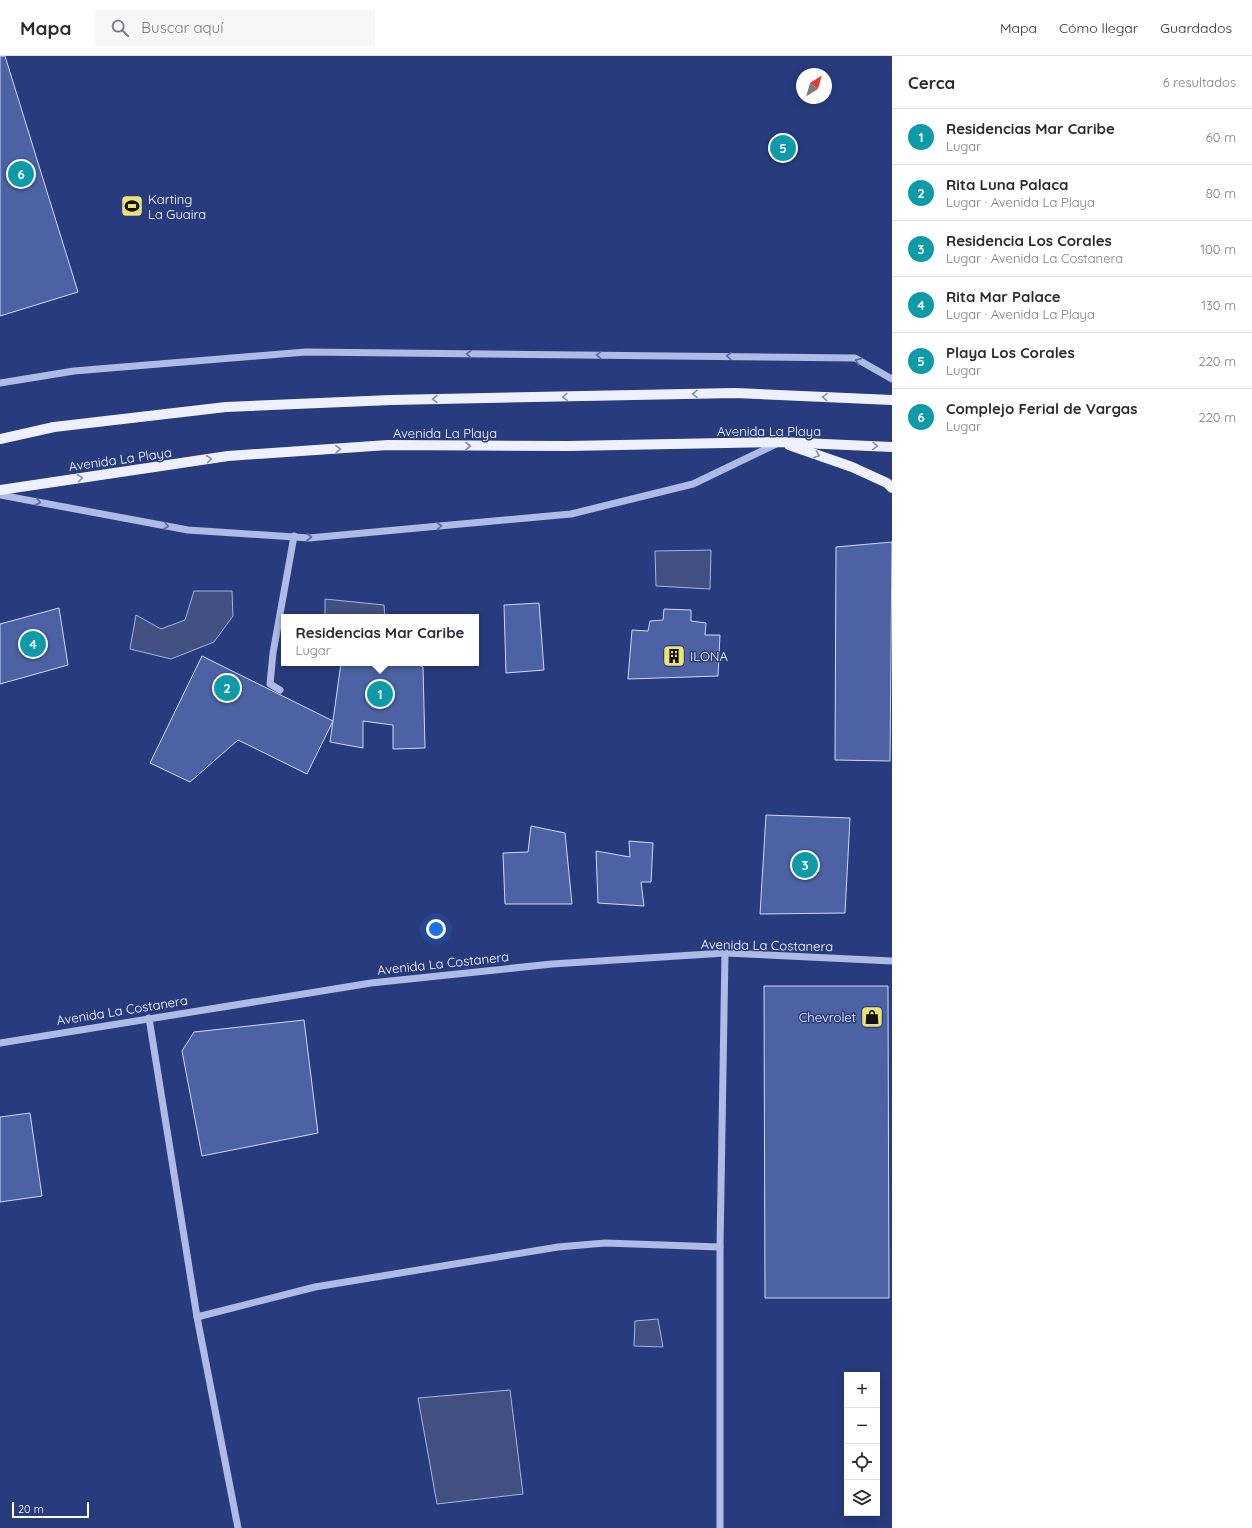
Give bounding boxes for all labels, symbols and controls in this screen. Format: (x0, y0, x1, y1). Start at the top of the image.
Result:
search box (95, 10, 375, 46)
text: Mapa (20, 16, 71, 40)
icon: search (109, 17, 131, 39)
text: Buscar aquí (141, 18, 223, 37)
text: Mapa (1000, 19, 1037, 37)
text: Cómo llegar (1059, 19, 1138, 37)
text: Guardados (1160, 19, 1232, 37)
north arrow (796, 68, 832, 104)
text: Cerca (908, 72, 955, 93)
text: 6 resultados (1163, 74, 1236, 90)
text: Residencias Mar Caribe (946, 119, 1115, 138)
text: 1 (918, 129, 924, 145)
text: 60 m (1206, 129, 1236, 145)
pin: 5 (770, 133, 796, 163)
text: Lugar (946, 138, 981, 154)
pin: 6 (8, 159, 34, 189)
text: Rita Luna Palaca (946, 175, 1068, 194)
text: 2 (917, 185, 925, 201)
text: 80 m (1206, 185, 1236, 201)
place label: Karting La Guaira (148, 191, 206, 222)
sports icon: Karting La Guaira (119, 193, 145, 219)
text: Lugar · Avenida La Playa (946, 194, 1095, 210)
text: Residencia Los Corales (946, 231, 1112, 250)
text: 3 (918, 241, 924, 257)
text: 100 m (1200, 241, 1236, 257)
text: Lugar · Avenida La Costanera (946, 250, 1123, 266)
text: Rita Mar Palace (946, 287, 1061, 306)
text: 4 (917, 297, 925, 313)
text: 130 m (1201, 297, 1236, 313)
text: Lugar · Avenida La Playa (946, 306, 1095, 322)
text: Playa Los Corales (946, 343, 1075, 362)
one-way arrow (466, 350, 472, 358)
one-way arrow (596, 351, 602, 359)
one-way arrow (726, 352, 732, 361)
text: 5 (917, 353, 925, 369)
text: 220 m (1198, 353, 1236, 369)
one-way arrow (855, 357, 862, 365)
text: Lugar (946, 362, 981, 378)
one-way arrow (692, 390, 698, 398)
one-way arrow (562, 393, 568, 401)
one-way arrow (822, 393, 828, 401)
one-way arrow (432, 395, 438, 403)
text: Complejo Ferial de Vargas (946, 399, 1138, 418)
text: 6 (917, 409, 925, 425)
text: 220 m (1198, 409, 1236, 425)
text: Lugar (946, 418, 981, 434)
street label: Avenida La Playa (717, 423, 821, 439)
street label: Avenida La Playa (393, 425, 497, 441)
one-way arrow (465, 442, 471, 450)
one-way arrow (872, 442, 878, 451)
street label: Avenida La Playa (67, 444, 173, 474)
one-way arrow (335, 444, 341, 453)
one-way arrow (813, 451, 820, 459)
one-way arrow (206, 455, 212, 464)
one-way arrow (77, 474, 83, 483)
one-way arrow (35, 497, 41, 506)
one-way arrow (163, 521, 169, 529)
one-way arrow (436, 522, 442, 531)
one-way arrow (307, 533, 313, 541)
popup (281, 614, 479, 666)
text: Residencias Mar Caribe (296, 623, 464, 642)
pin: 4 (20, 629, 46, 659)
text: Lugar (296, 642, 331, 658)
building icon: ILONA (661, 643, 687, 669)
place label: ILONA (690, 648, 728, 664)
pin: 2 (214, 673, 240, 703)
pin: 1 (367, 679, 393, 709)
pin: 3 (792, 850, 818, 880)
your location (426, 919, 446, 939)
street label: Avenida La Costanera (701, 936, 833, 954)
street label: Avenida La Costanera (376, 948, 510, 978)
street label: Avenida La Costanera (55, 992, 189, 1028)
shop icon: Chevrolet (859, 1004, 885, 1030)
place label: Chevrolet (799, 1009, 856, 1025)
map controls (844, 1372, 880, 1516)
button: + (844, 1372, 880, 1408)
button: − (844, 1408, 880, 1444)
button: locate (844, 1444, 880, 1480)
button: layers (844, 1480, 880, 1516)
scale bar (12, 1500, 89, 1519)
text: 20 m (18, 1502, 44, 1516)

